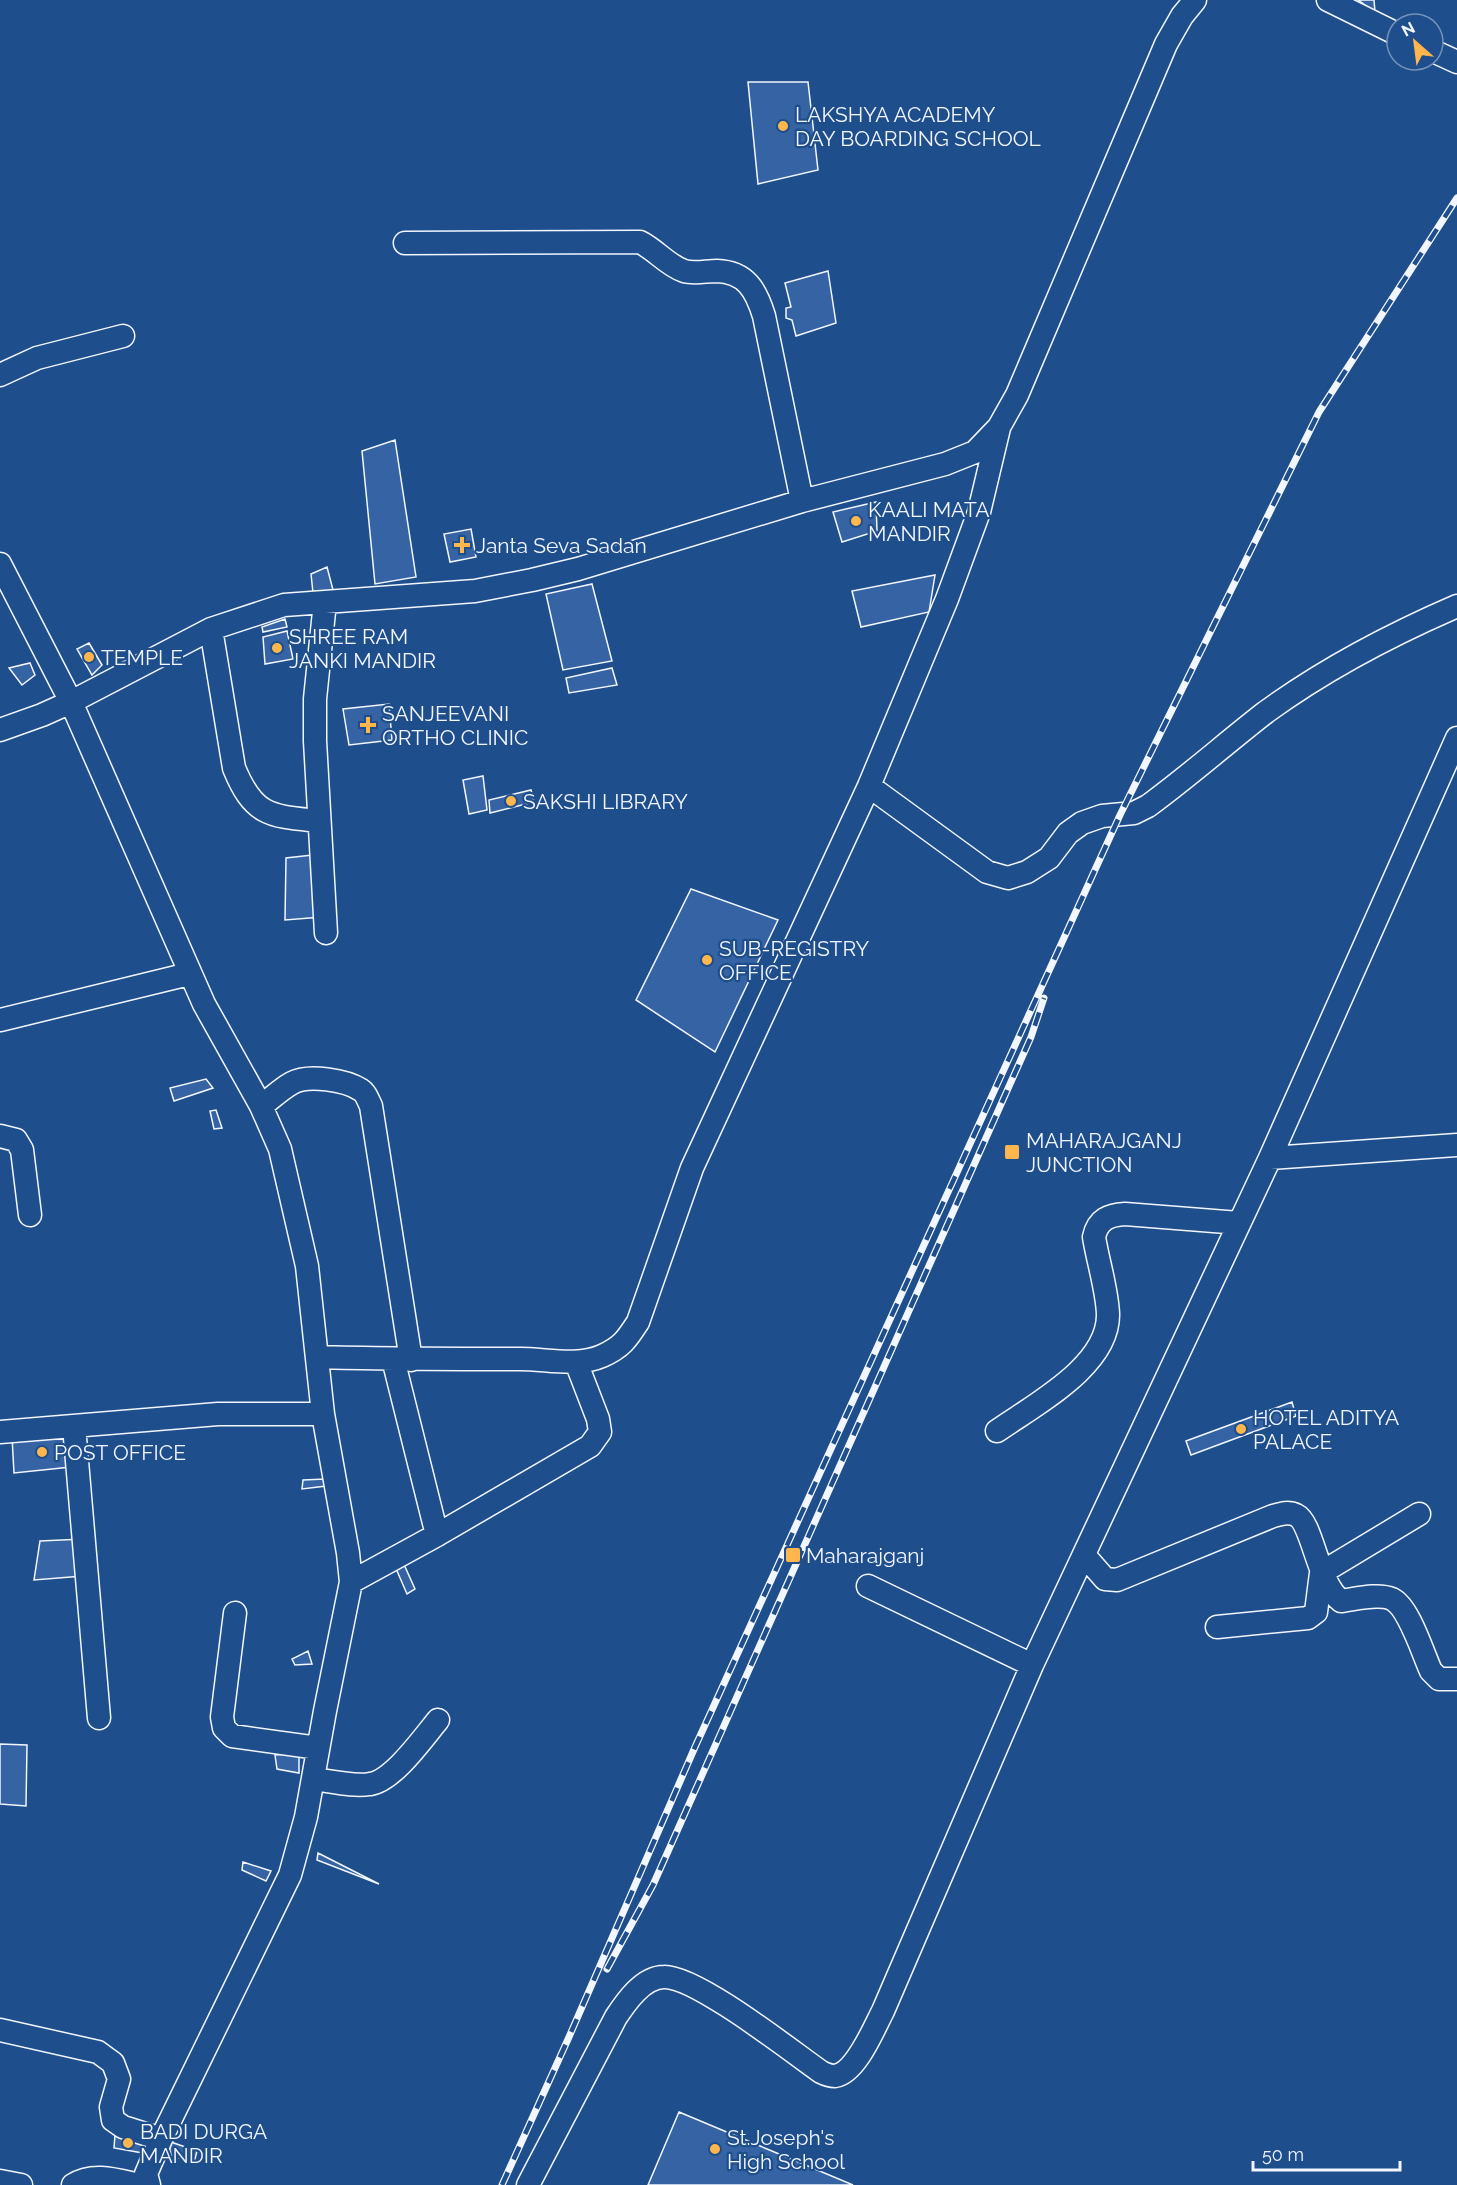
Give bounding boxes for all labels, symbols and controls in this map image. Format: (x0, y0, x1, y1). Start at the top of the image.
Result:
north arrow (1385, 12, 1445, 72)
text: N (1398, 18, 1418, 40)
place label: LAKSHYA ACADEMY DAY BOARDING SCHOOL (795, 102, 1041, 151)
marker: LAKSHYA ACADEMY DAY BOARDING SCHOOL (776, 119, 790, 133)
place label: KAALI MATA MANDIR (868, 497, 989, 546)
marker: KAALI MATA MANDIR (849, 514, 863, 528)
place label: Janta Seva Sadan (476, 533, 647, 558)
marker: Janta Seva Sadan (453, 536, 471, 554)
place label: SHREE RAM JANKI MANDIR (289, 624, 436, 673)
marker: SHREE RAM JANKI MANDIR (270, 641, 284, 655)
place label: TEMPLE (101, 645, 183, 670)
marker: TEMPLE (82, 650, 96, 664)
place label: SANJEEVANI ORTHO CLINIC (382, 701, 528, 750)
marker: SANJEEVANI ORTHO CLINIC (359, 716, 377, 734)
place label: SAKSHI LIBRARY (523, 789, 688, 814)
marker: SAKSHI LIBRARY (504, 794, 518, 808)
place label: SUB-REGISTRY OFFICE (719, 936, 870, 985)
marker: SUB-REGISTRY OFFICE (700, 953, 714, 967)
place label: MAHARAJGANJ JUNCTION (1026, 1128, 1182, 1177)
marker: MAHARAJGANJ JUNCTION (1003, 1143, 1021, 1161)
place label: HOTEL ADITYA PALACE (1253, 1405, 1399, 1454)
marker: HOTEL ADITYA PALACE (1234, 1422, 1248, 1436)
place label: POST OFFICE (54, 1440, 186, 1465)
marker: POST OFFICE (35, 1445, 49, 1459)
place label: Maharajganj (806, 1543, 924, 1568)
marker: Maharajganj (784, 1546, 802, 1564)
place label: BADI DURGA MANDIR (140, 2119, 267, 2168)
place label: St.Joseph's High School (727, 2125, 845, 2174)
scale bar (1253, 2134, 1400, 2172)
marker: BADI DURGA MANDIR (121, 2136, 135, 2150)
marker: St.Joseph's High School (708, 2142, 722, 2156)
text: 50 m (1262, 2144, 1304, 2165)

